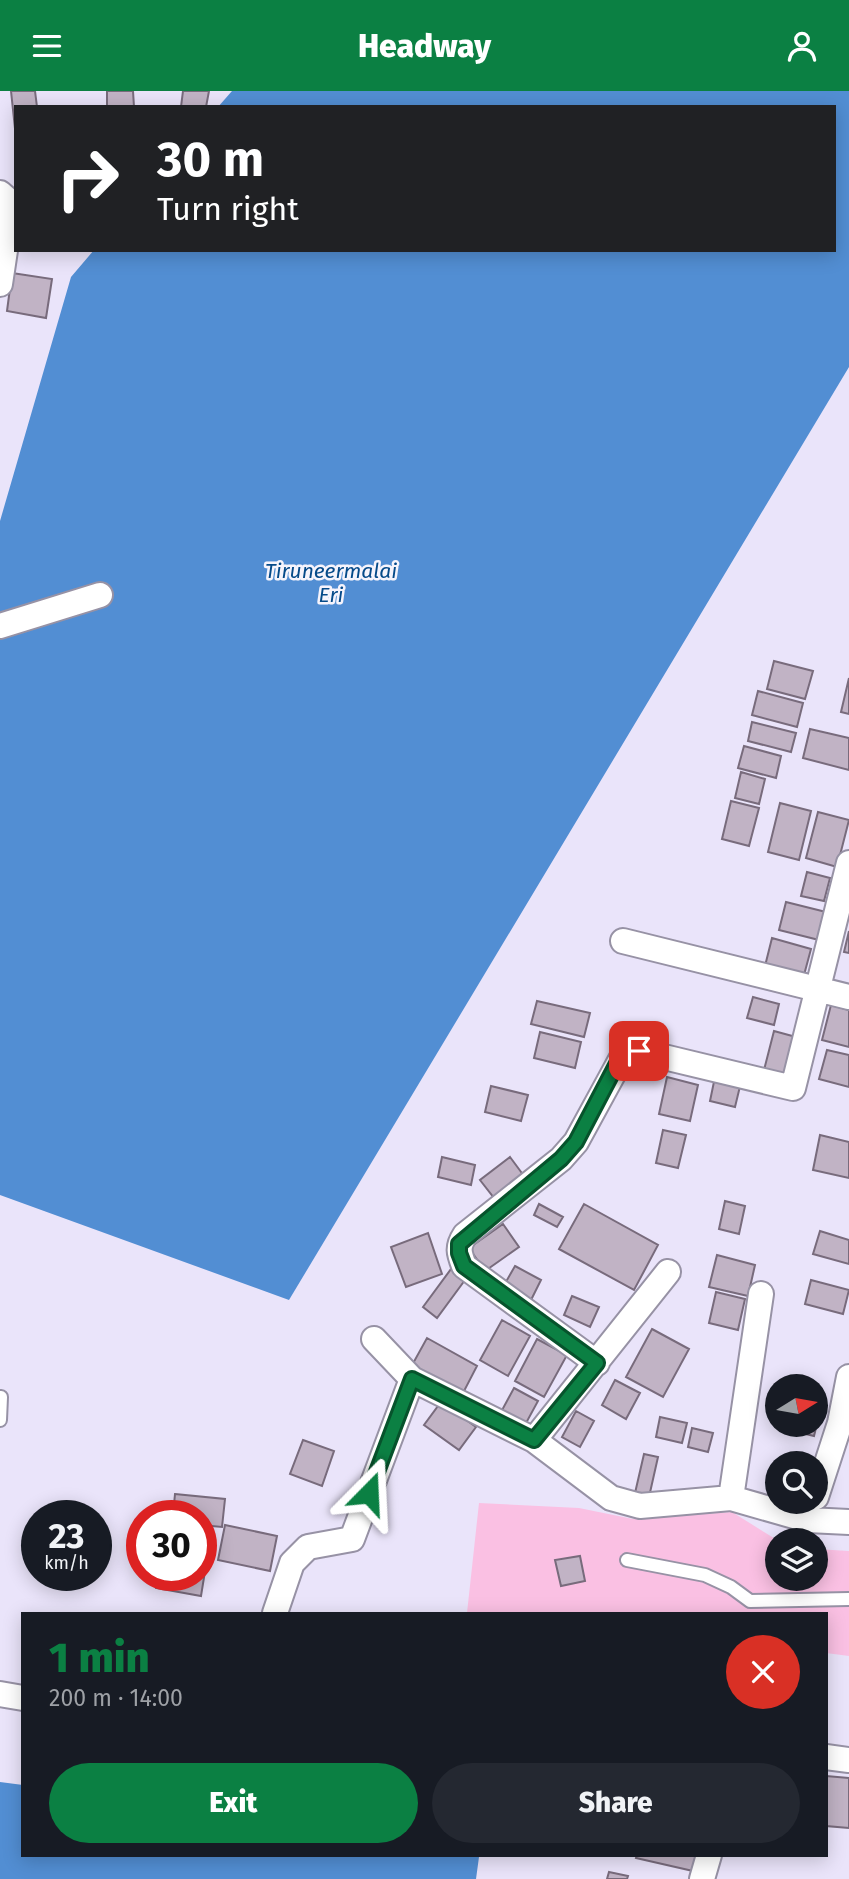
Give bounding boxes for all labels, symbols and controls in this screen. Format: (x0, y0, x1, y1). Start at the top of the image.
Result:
icon: menu (28, 27, 66, 65)
text: Headway (358, 27, 491, 65)
icon: person (783, 27, 821, 65)
text: 30 m (157, 130, 264, 189)
icon: right (42, 133, 133, 224)
text: Turn right (157, 190, 299, 228)
water label: Tiruneermalai Eri (265, 558, 397, 608)
pin (609, 1021, 669, 1081)
icon: arrive (620, 1032, 658, 1070)
north arrow (765, 1374, 828, 1437)
map controls (765, 1374, 828, 1591)
button: search (765, 1451, 828, 1514)
position arrow (332, 1456, 406, 1530)
speed limit sign: 30 (126, 1500, 217, 1591)
text: 23 (48, 1515, 85, 1557)
button: layers (765, 1528, 828, 1591)
text: km/h (44, 1552, 89, 1574)
text: 1 min (49, 1633, 150, 1683)
button: close (726, 1635, 800, 1709)
text: 200 m · 14:00 (49, 1684, 183, 1712)
button: Exit (49, 1763, 418, 1843)
button: Share (432, 1763, 800, 1843)

